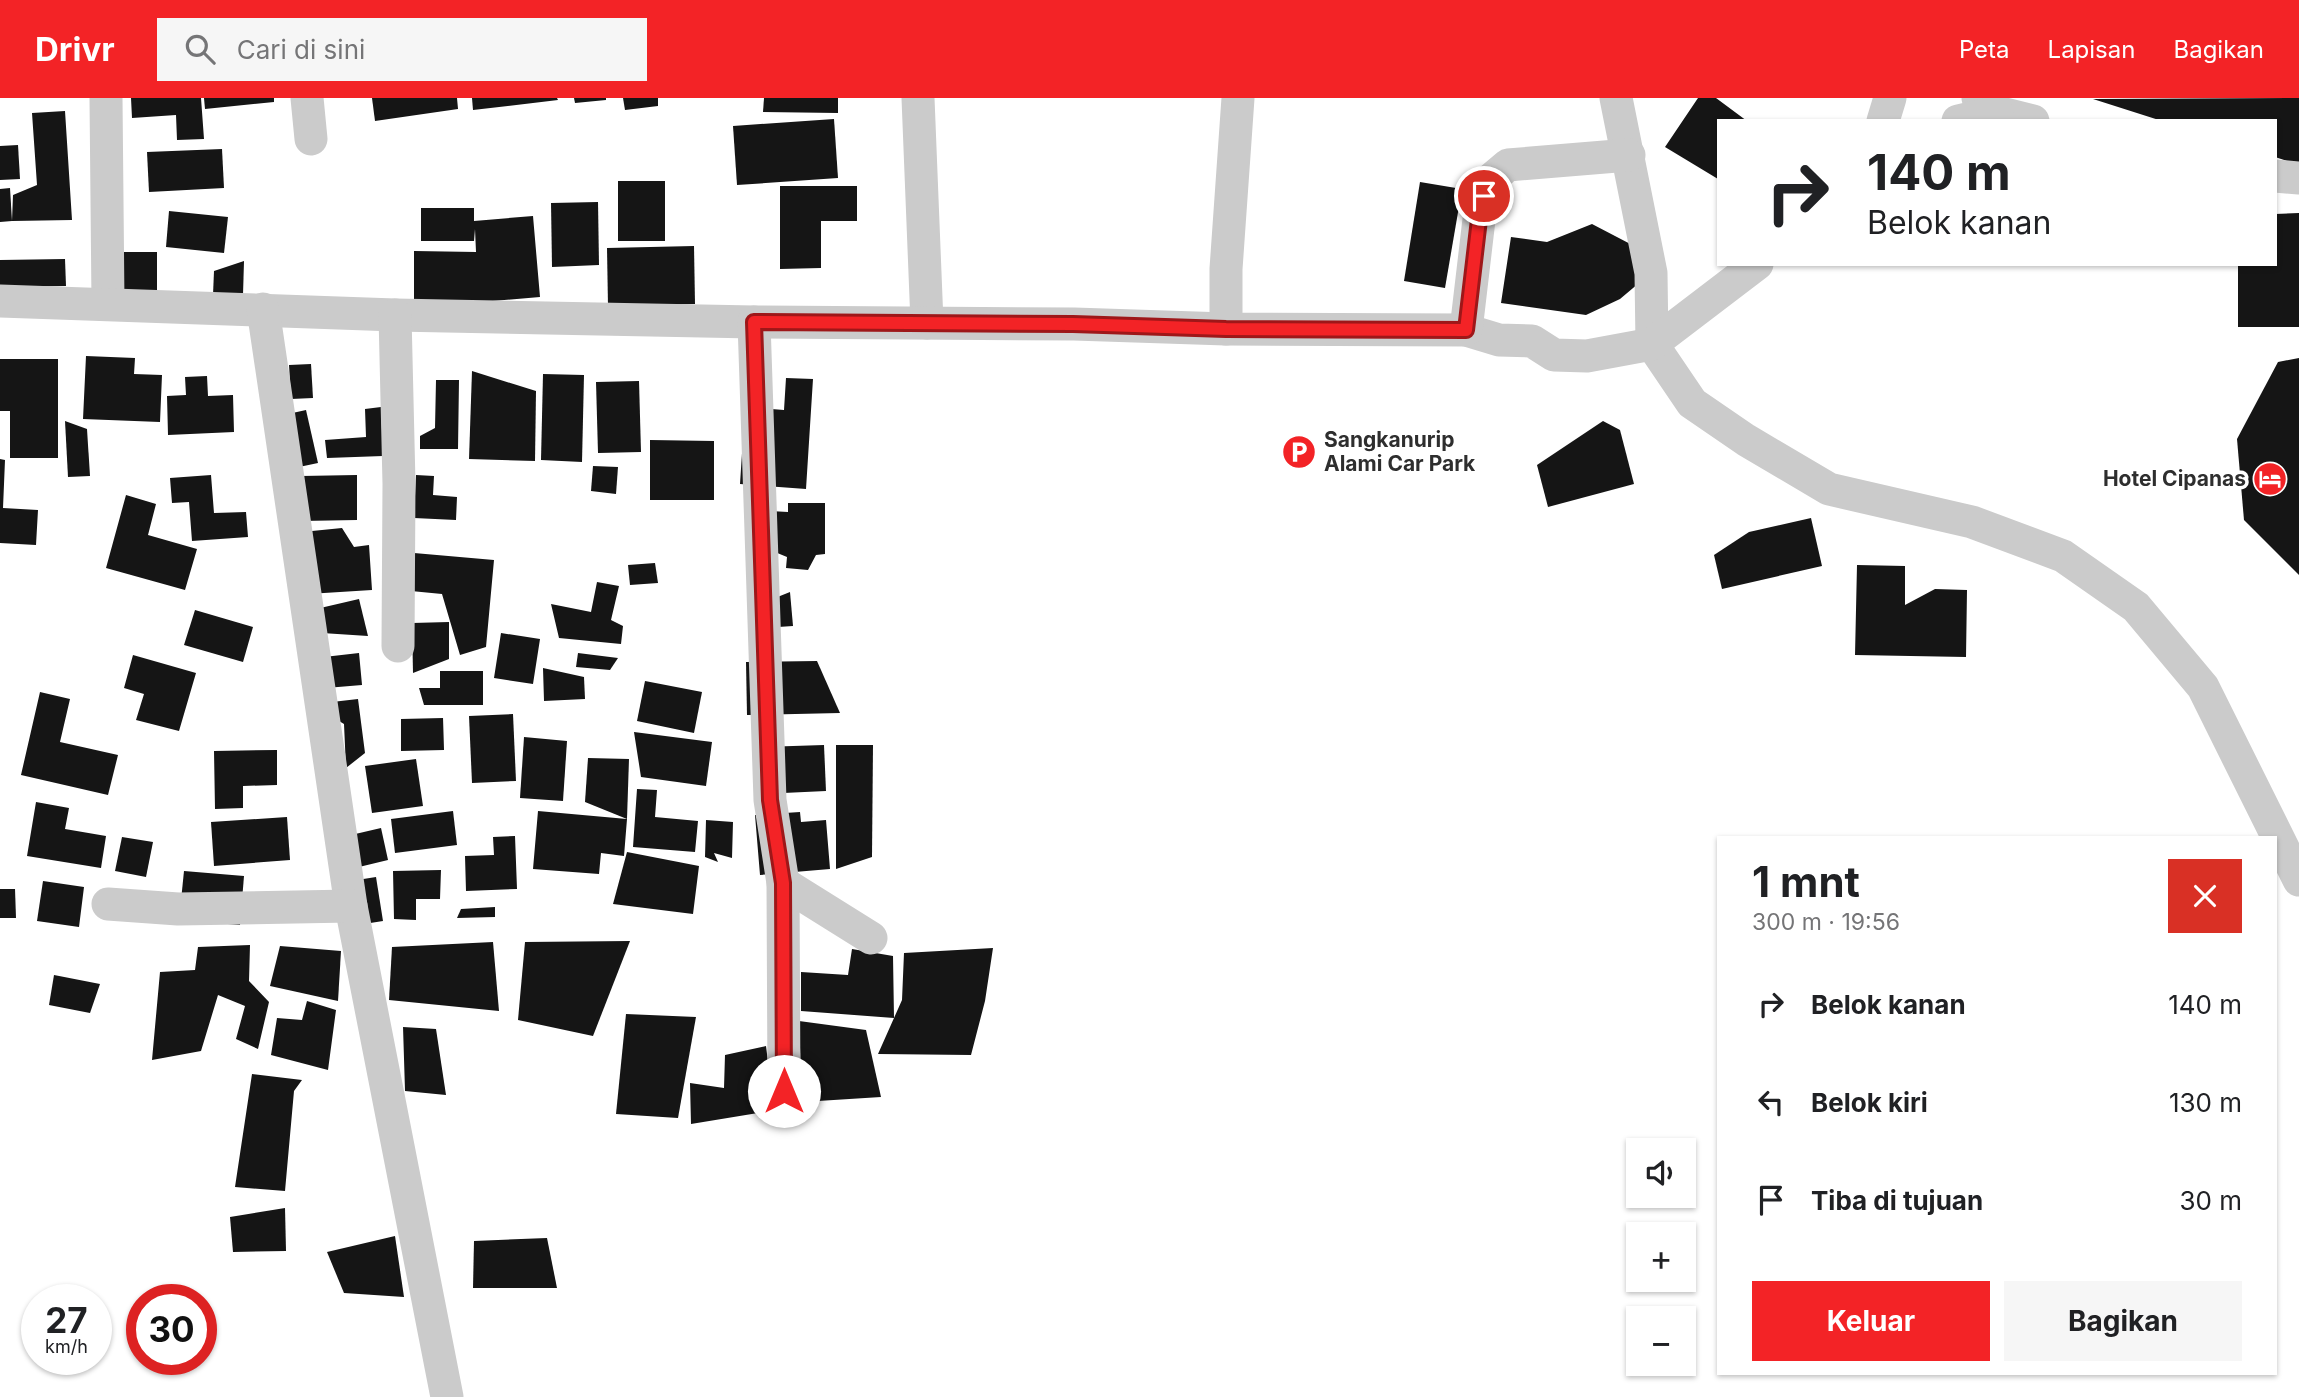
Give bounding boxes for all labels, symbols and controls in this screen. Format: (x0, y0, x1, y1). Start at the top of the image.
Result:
search box (157, 18, 647, 81)
text: Drivr (35, 29, 115, 69)
icon: search (181, 30, 219, 68)
text: Cari di sini (237, 34, 365, 65)
text: Peta (1959, 35, 2010, 64)
text: Lapisan (2048, 35, 2135, 64)
text: Bagikan (2173, 35, 2264, 64)
text: 140 m (1867, 143, 2011, 202)
icon: right (1752, 147, 1843, 238)
pin (1454, 166, 1514, 226)
icon: arrive (1465, 177, 1503, 215)
text: Belok kanan (1867, 203, 2051, 242)
place label: Sangkanurip Alami Car Park (1324, 427, 1476, 476)
parking icon: Sangkanurip Alami Car Park (1280, 433, 1318, 471)
hotel icon: Hotel Cipanas (2251, 460, 2289, 498)
place label: Hotel Cipanas (2103, 466, 2246, 491)
text: 1 mnt (1752, 856, 1860, 907)
button: close (2168, 859, 2242, 933)
text: 300 m · 19:56 (1752, 908, 1900, 936)
icon: right (1752, 985, 1790, 1023)
text: Belok kanan (1811, 989, 1966, 1020)
text: 140 m (2168, 989, 2242, 1020)
position arrow (747, 1054, 821, 1128)
icon: left (1752, 1083, 1790, 1121)
text: Belok kiri (1811, 1087, 1928, 1118)
text: 130 m (2169, 1087, 2242, 1118)
map controls (1626, 1138, 1696, 1376)
button: sound (1626, 1138, 1696, 1208)
icon: arrive (1752, 1181, 1790, 1219)
text: Tiba di tujuan (1811, 1185, 1983, 1216)
text: 30 m (2179, 1185, 2242, 1216)
button: + (1626, 1222, 1696, 1292)
button: Keluar (1752, 1281, 1990, 1361)
button: Bagikan (2004, 1281, 2242, 1361)
speed limit sign: 30 (126, 1284, 217, 1375)
text: 27 (45, 1299, 88, 1341)
button: − (1626, 1306, 1696, 1376)
text: km/h (45, 1336, 88, 1357)

